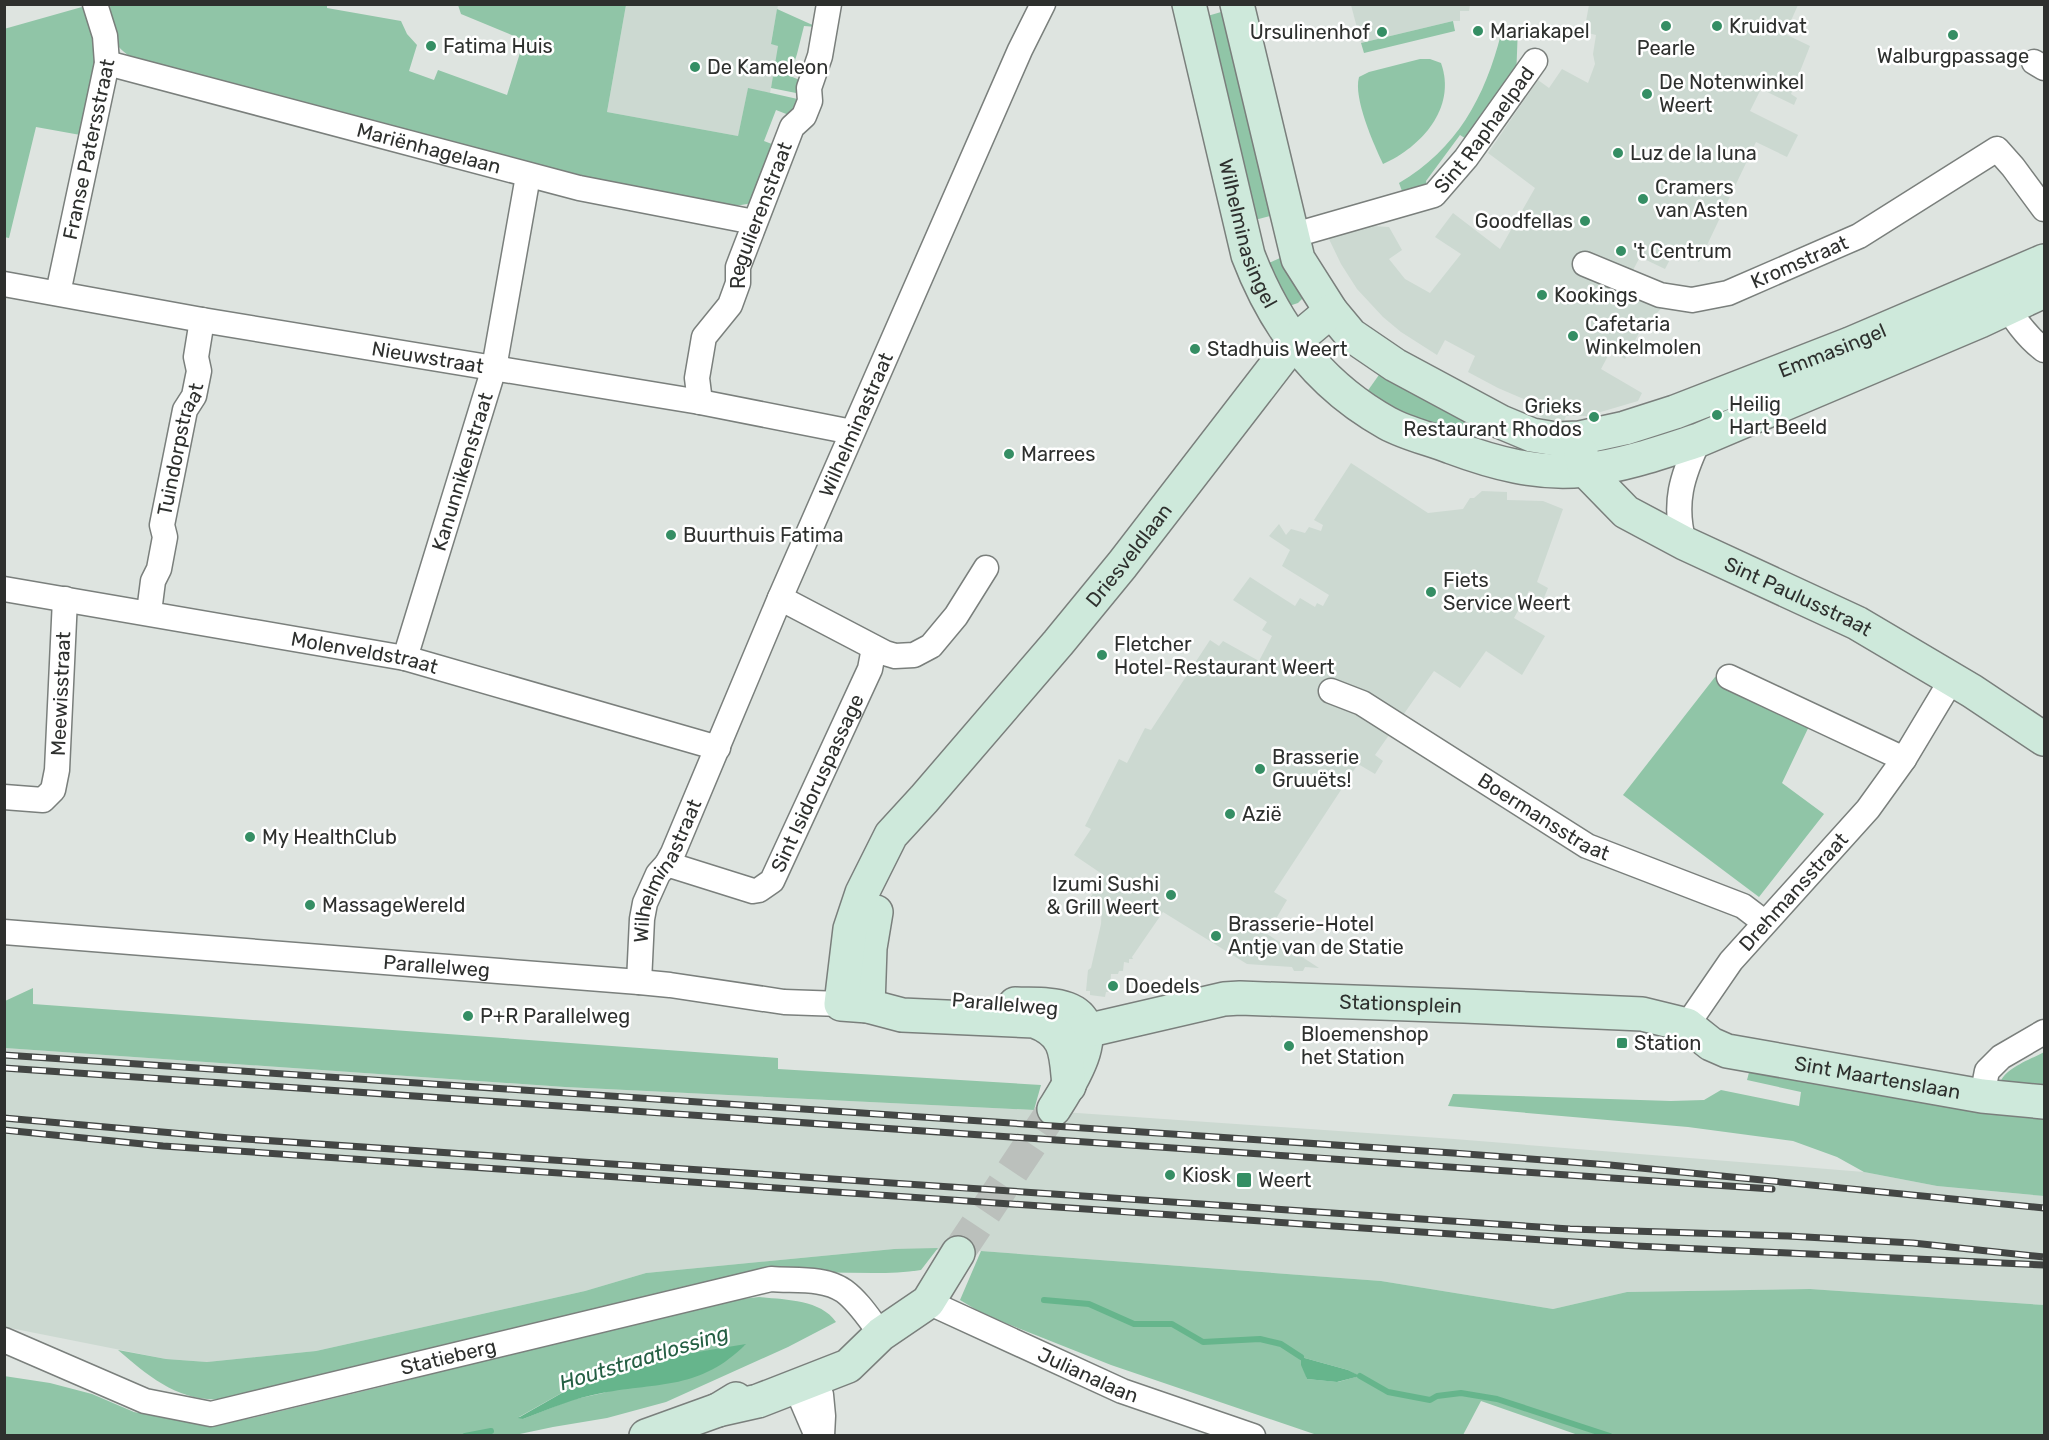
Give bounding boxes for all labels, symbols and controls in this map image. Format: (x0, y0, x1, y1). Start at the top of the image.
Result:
place label: Kruidvat (1729, 14, 1807, 38)
place label: Mariakapel (1490, 19, 1590, 43)
marker: Pearle (1659, 19, 1673, 33)
marker: Kruidvat (1710, 19, 1724, 33)
place label: Ursulinenhof (1250, 20, 1370, 44)
marker: Mariakapel (1471, 24, 1485, 38)
marker: Ursulinenhof (1375, 25, 1389, 39)
marker: Walburgpassage (1946, 28, 1960, 42)
place label: Fatima Huis (443, 34, 553, 58)
place label: Pearle (1637, 36, 1695, 60)
marker: Fatima Huis (424, 39, 438, 53)
place label: Walburgpassage (1877, 44, 2029, 68)
place label: De Kameleon (707, 55, 828, 79)
street label: Franse Patersstraat (58, 57, 120, 242)
marker: De Kameleon (688, 60, 702, 74)
street label: Sint Raphaelpad (1429, 62, 1539, 198)
place label: De Notenwinkel Weert (1659, 70, 1804, 117)
marker: De Notenwinkel Weert (1640, 87, 1654, 101)
street label: Mariënhagelaan (354, 118, 504, 179)
street label: Regulierenstraat (726, 138, 797, 289)
place label: Luz de la luna (1630, 141, 1757, 165)
marker: Luz de la luna (1611, 146, 1625, 160)
street label: Wilhelminasingel (1214, 157, 1282, 312)
place label: Cramers van Asten (1655, 175, 1748, 222)
marker: Cramers van Asten (1636, 192, 1650, 206)
place label: Goodfellas (1475, 209, 1573, 233)
marker: Goodfellas (1578, 214, 1592, 228)
street label: Kromstraat (1747, 230, 1852, 294)
place label: 't Centrum (1633, 239, 1732, 263)
marker: 't Centrum (1614, 244, 1628, 258)
place label: Kookings (1554, 283, 1638, 307)
marker: Kookings (1535, 288, 1549, 302)
place label: Cafetaria Winkelmolen (1585, 312, 1701, 359)
street label: Emmasingel (1775, 318, 1890, 383)
marker: Cafetaria Winkelmolen (1566, 329, 1580, 343)
street label: Nieuwstraat (370, 336, 486, 378)
place label: Stadhuis Weert (1207, 337, 1348, 361)
marker: Stadhuis Weert (1188, 342, 1202, 356)
street label: Wilhelminastraat (814, 349, 898, 500)
street label: Tuindorpstraat (152, 381, 208, 518)
street label: Kanunnikenstraat (427, 389, 498, 554)
place label: Heilig Hart Beeld (1729, 392, 1827, 439)
place label: Grieks Restaurant Rhodos (1403, 394, 1582, 441)
marker: Heilig Hart Beeld (1710, 408, 1724, 422)
marker: Grieks Restaurant Rhodos (1587, 410, 1601, 424)
place label: Marrees (1021, 442, 1096, 466)
marker: Marrees (1002, 447, 1016, 461)
street label: Driesveldlaan (1081, 499, 1177, 612)
place label: Buurthuis Fatima (683, 523, 844, 547)
marker: Buurthuis Fatima (664, 528, 678, 542)
street label: Sint Paulusstraat (1721, 551, 1877, 641)
place label: Fiets Service Weert (1443, 568, 1571, 615)
marker: Fiets Service Weert (1424, 585, 1438, 599)
street label: Molenveldstraat (289, 627, 441, 679)
street label: Meewisstraat (46, 631, 75, 756)
place label: Fletcher Hotel-Restaurant Weert (1114, 632, 1335, 679)
marker: Fletcher Hotel-Restaurant Weert (1095, 648, 1109, 662)
street label: Sint Isidoruspassage (766, 690, 869, 876)
place label: Brasserie Gruuëts! (1272, 745, 1359, 792)
marker: Brasserie Gruuëts! (1253, 762, 1267, 776)
street label: Boermansstraat (1473, 768, 1613, 866)
street label: Wilhelminastraat (629, 795, 706, 943)
place label: Azië (1242, 802, 1282, 826)
marker: Azië (1223, 807, 1237, 821)
place label: My HealthClub (262, 825, 397, 849)
street label: Drehmansstraat (1734, 827, 1853, 956)
marker: My HealthClub (243, 830, 257, 844)
place label: Izumi Sushi & Grill Weert (1046, 872, 1159, 919)
marker: Izumi Sushi & Grill Weert (1164, 888, 1178, 902)
place label: MassageWereld (322, 893, 465, 917)
marker: MassageWereld (303, 898, 317, 912)
place label: Brasserie-Hotel Antje van de Statie (1228, 912, 1404, 959)
marker: Brasserie-Hotel Antje van de Statie (1209, 929, 1223, 943)
street label: Parallelweg (382, 950, 491, 982)
place label: Doedels (1125, 974, 1200, 998)
marker: Doedels (1106, 979, 1120, 993)
street label: Parallelweg (951, 987, 1059, 1021)
street label: Stationsplein (1339, 990, 1462, 1018)
place label: P+R Parallelweg (480, 1004, 630, 1028)
marker: P+R Parallelweg (461, 1009, 475, 1023)
place label: Bloemenshop het Station (1301, 1022, 1429, 1069)
place label: Station (1634, 1031, 1701, 1055)
marker: Station (1615, 1036, 1629, 1050)
marker: Bloemenshop het Station (1282, 1039, 1296, 1053)
street label: Sint Maartenslaan (1793, 1051, 1962, 1104)
place label: Kiosk (1182, 1163, 1232, 1187)
marker: Kiosk (1163, 1168, 1177, 1182)
place label: Weert (1258, 1168, 1312, 1192)
marker: Weert (1235, 1171, 1253, 1189)
water label: Houtstraatlossing (556, 1320, 732, 1395)
street label: Statieberg (398, 1334, 499, 1380)
street label: Julianalaan (1034, 1342, 1141, 1408)

